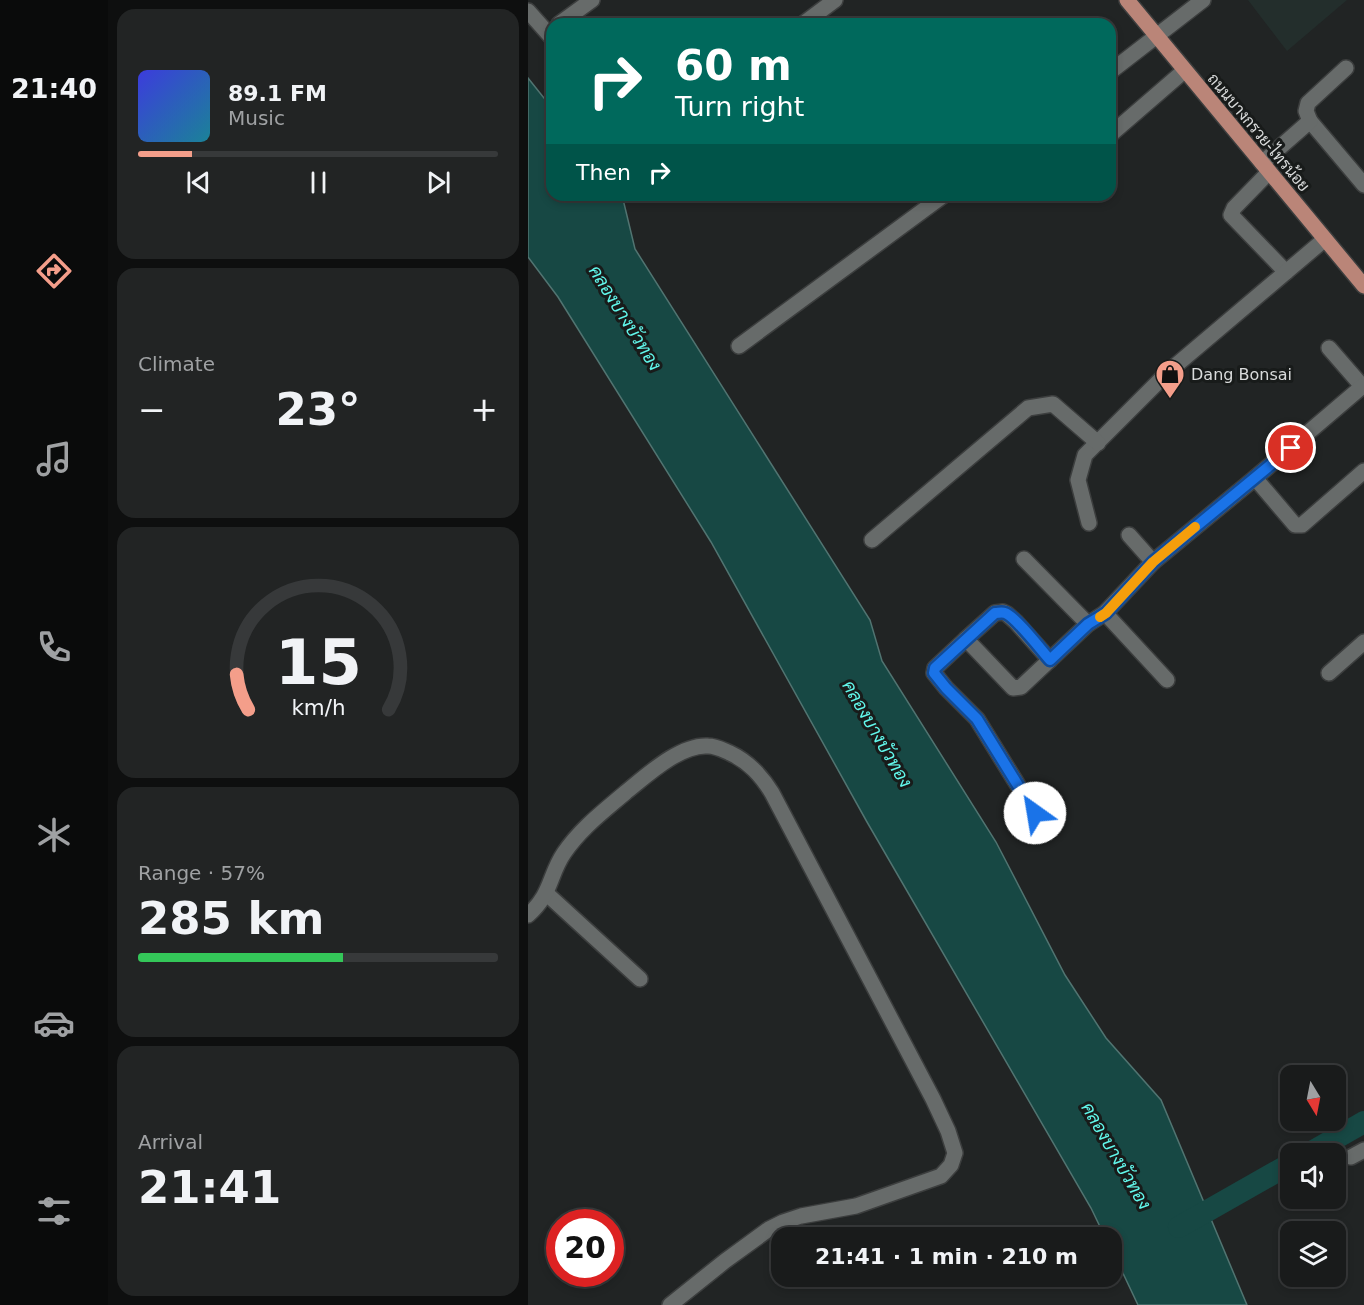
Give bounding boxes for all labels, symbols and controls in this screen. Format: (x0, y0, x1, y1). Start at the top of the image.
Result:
text: 60 m (675, 41, 792, 90)
icon: right (576, 42, 654, 120)
street label: ถนนบางกรวย-ไทรน้อย (1204, 68, 1315, 195)
text: 21:40 (11, 73, 97, 104)
text: 89.1 FM (228, 81, 327, 106)
text: Turn right (675, 91, 804, 122)
text: Music (228, 106, 285, 130)
icon: right (643, 156, 676, 189)
text: Then (576, 160, 631, 185)
icon: previous (182, 166, 215, 199)
icon: pause (302, 166, 335, 199)
icon: next (422, 166, 455, 199)
icon: directions (33, 250, 75, 292)
water label: คลองบางบัวทอง (585, 261, 666, 374)
text: Climate (138, 352, 215, 376)
shop icon: Dang Bonsai (1154, 358, 1186, 400)
place label: Dang Bonsai (1191, 365, 1292, 384)
text: 23° (275, 383, 361, 436)
text: − (138, 390, 166, 429)
text: + (470, 390, 498, 429)
pin (1265, 422, 1316, 473)
icon: arrive (1274, 431, 1307, 464)
icon: music (33, 438, 75, 480)
icon: phone (33, 626, 75, 668)
text: 15 (275, 626, 361, 699)
water label: คลองบางบัวทอง (838, 677, 917, 791)
text: km/h (291, 695, 345, 720)
position arrow (1003, 781, 1067, 845)
icon: climate (33, 814, 75, 856)
text: Range · 57% (138, 861, 265, 885)
text: 285 km (138, 892, 324, 945)
icon: car (33, 1002, 75, 1044)
north arrow (1280, 1065, 1346, 1131)
map controls (1280, 1065, 1346, 1287)
water label: คลองบางบัวทอง (1077, 1099, 1156, 1213)
text: Arrival (138, 1130, 203, 1154)
button: sound (1280, 1143, 1346, 1209)
text: 21:41 (138, 1161, 281, 1214)
icon: filters (33, 1190, 75, 1232)
speed limit sign: 20 (546, 1209, 624, 1287)
button: layers (1280, 1221, 1346, 1287)
text: 21:41 · 1 min · 210 m (815, 1244, 1078, 1269)

